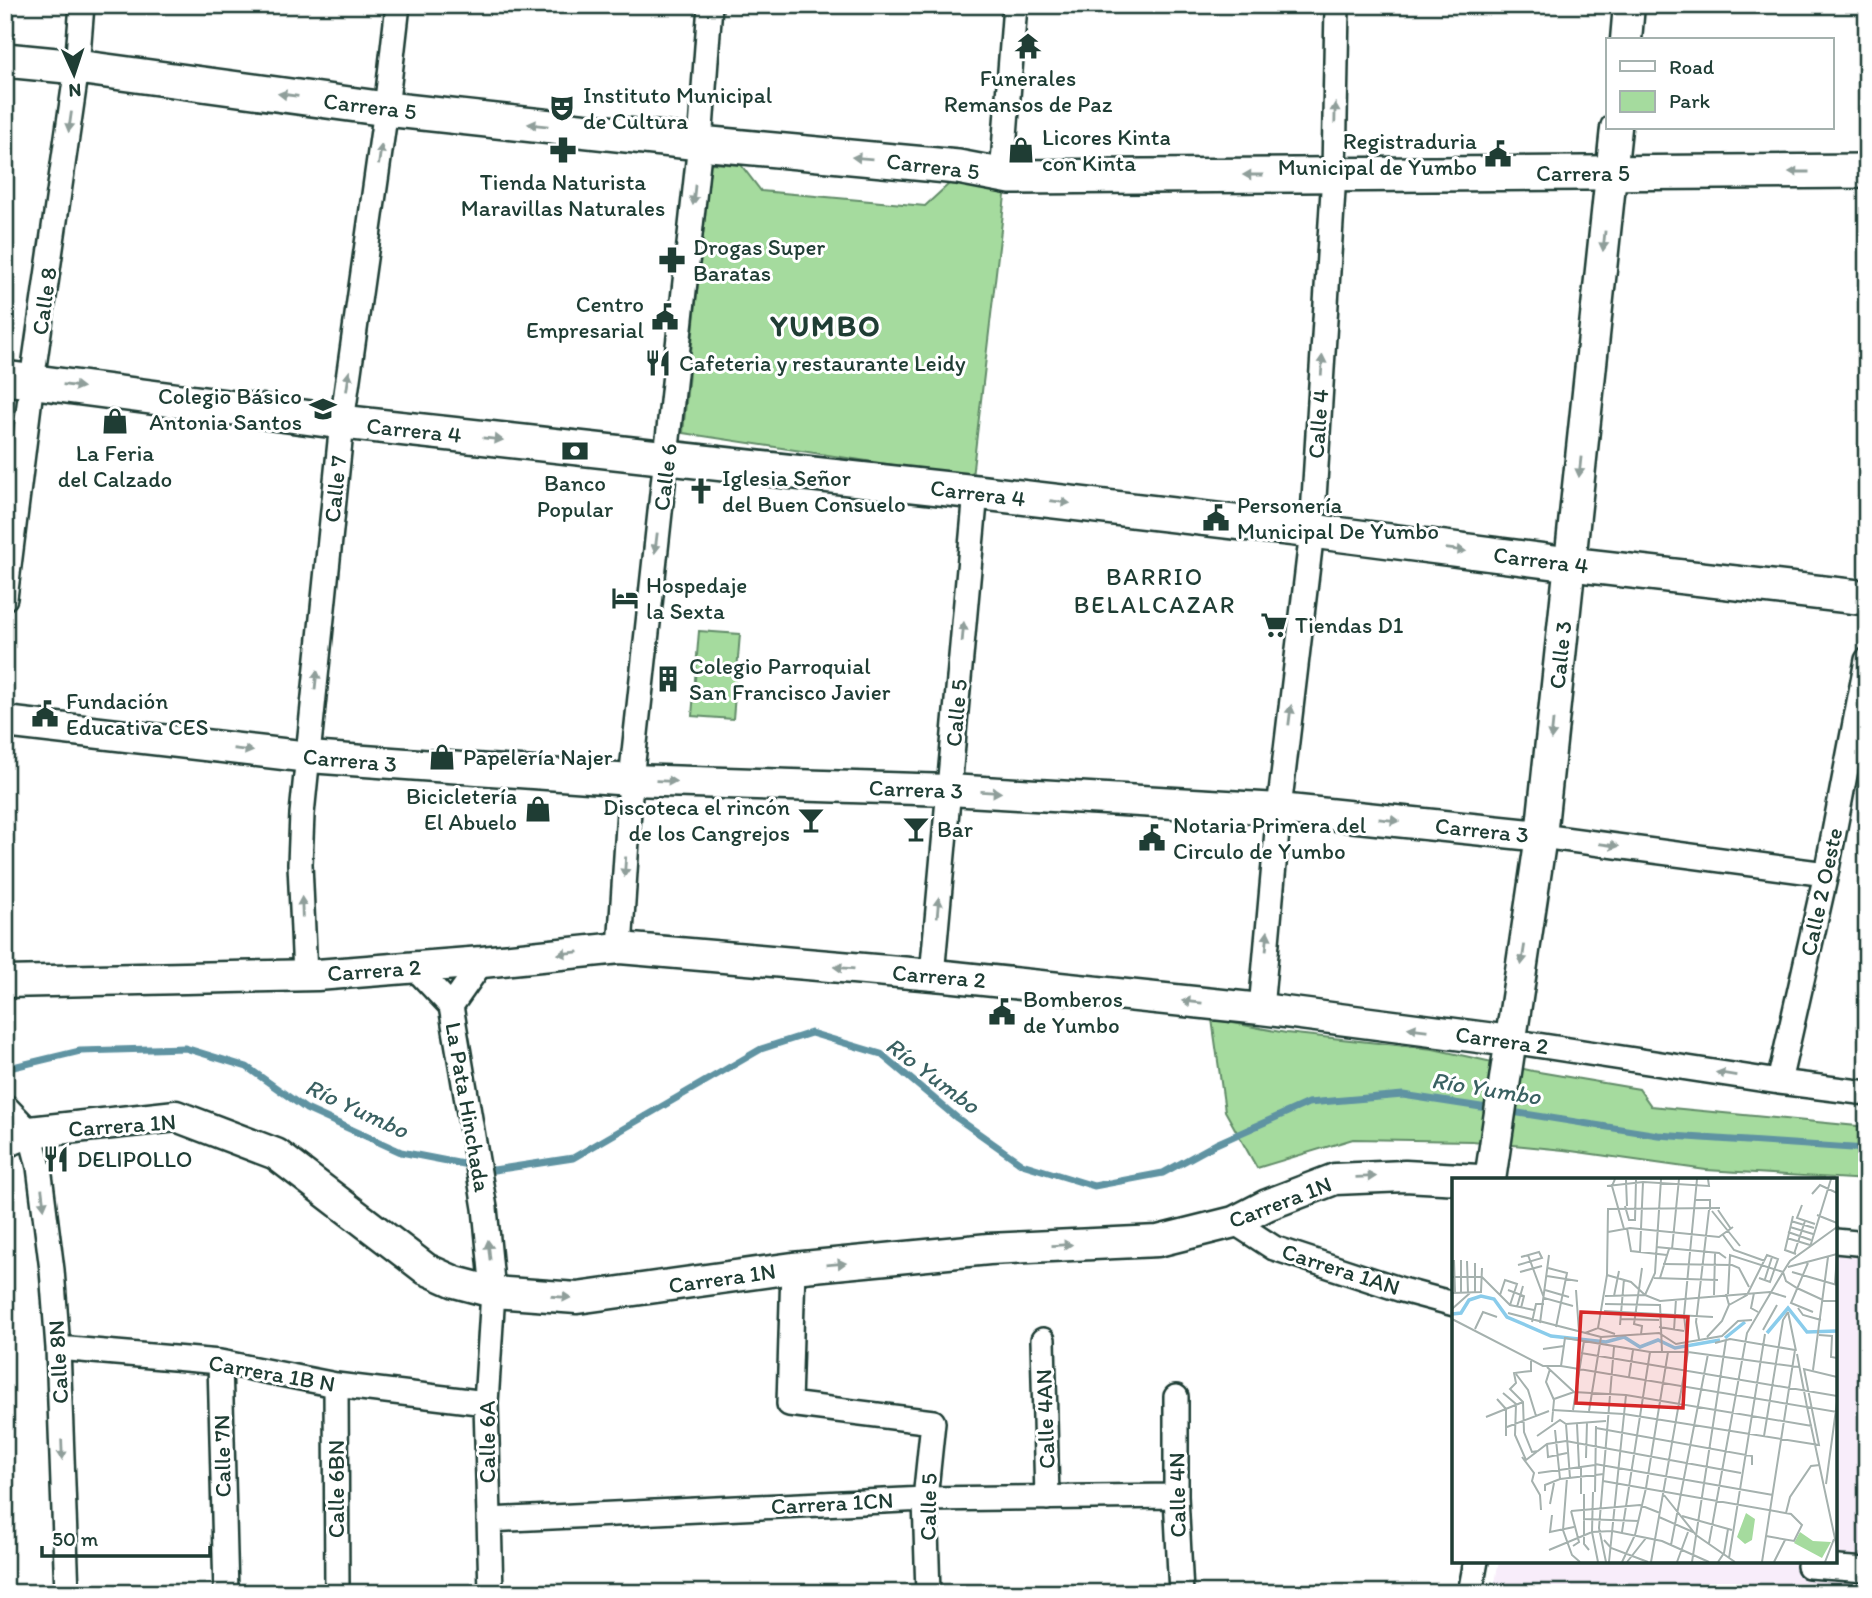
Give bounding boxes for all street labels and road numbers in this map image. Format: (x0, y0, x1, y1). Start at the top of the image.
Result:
street label: Carrera 5 (322, 86, 418, 126)
street label: Carrera 5 (885, 146, 981, 186)
street label: Carrera 5 (1536, 159, 1630, 187)
street label: Calle 8 (25, 265, 63, 337)
street label: Calle 4 (1302, 388, 1334, 460)
street label: Carrera 4 (365, 411, 463, 449)
street label: Calle 6 (647, 442, 683, 512)
street label: Calle 7 (318, 454, 352, 524)
street label: Carrera 4 (929, 473, 1027, 513)
street label: Carrera 4 (1492, 540, 1590, 580)
street label: Calle 3 (1542, 620, 1578, 690)
street label: Calle 5 (939, 678, 973, 748)
street label: Carrera 3 (302, 742, 398, 778)
street label: Carrera 3 (868, 773, 964, 805)
street label: Carrera 3 (1434, 811, 1530, 849)
street label: Calle 2 Oeste (1794, 825, 1848, 959)
street label: Carrera 2 (326, 953, 422, 987)
street label: Carrera 2 (891, 958, 987, 994)
street label: La Pata Hinchada (439, 1020, 497, 1194)
street label: Carrera 2 (1454, 1020, 1550, 1060)
street label: Carrera 1N (67, 1107, 177, 1143)
street label: Carrera 1N (1225, 1170, 1335, 1234)
street label: Carrera 1AN (1278, 1237, 1404, 1301)
street label: Carrera 1N (667, 1257, 777, 1299)
street label: Calle 8N (42, 1319, 74, 1405)
street label: Carrera 1B N (207, 1348, 337, 1398)
street label: Calle 4AN (1029, 1369, 1061, 1469)
street label: Calle 6A (473, 1400, 501, 1483)
street label: Calle 7N (207, 1414, 237, 1498)
street label: Calle 6BN (322, 1440, 350, 1538)
street label: Calle 4N (1162, 1452, 1192, 1538)
street label: Calle 5 (913, 1473, 943, 1541)
street label: Carrera 1CN (770, 1486, 894, 1520)

